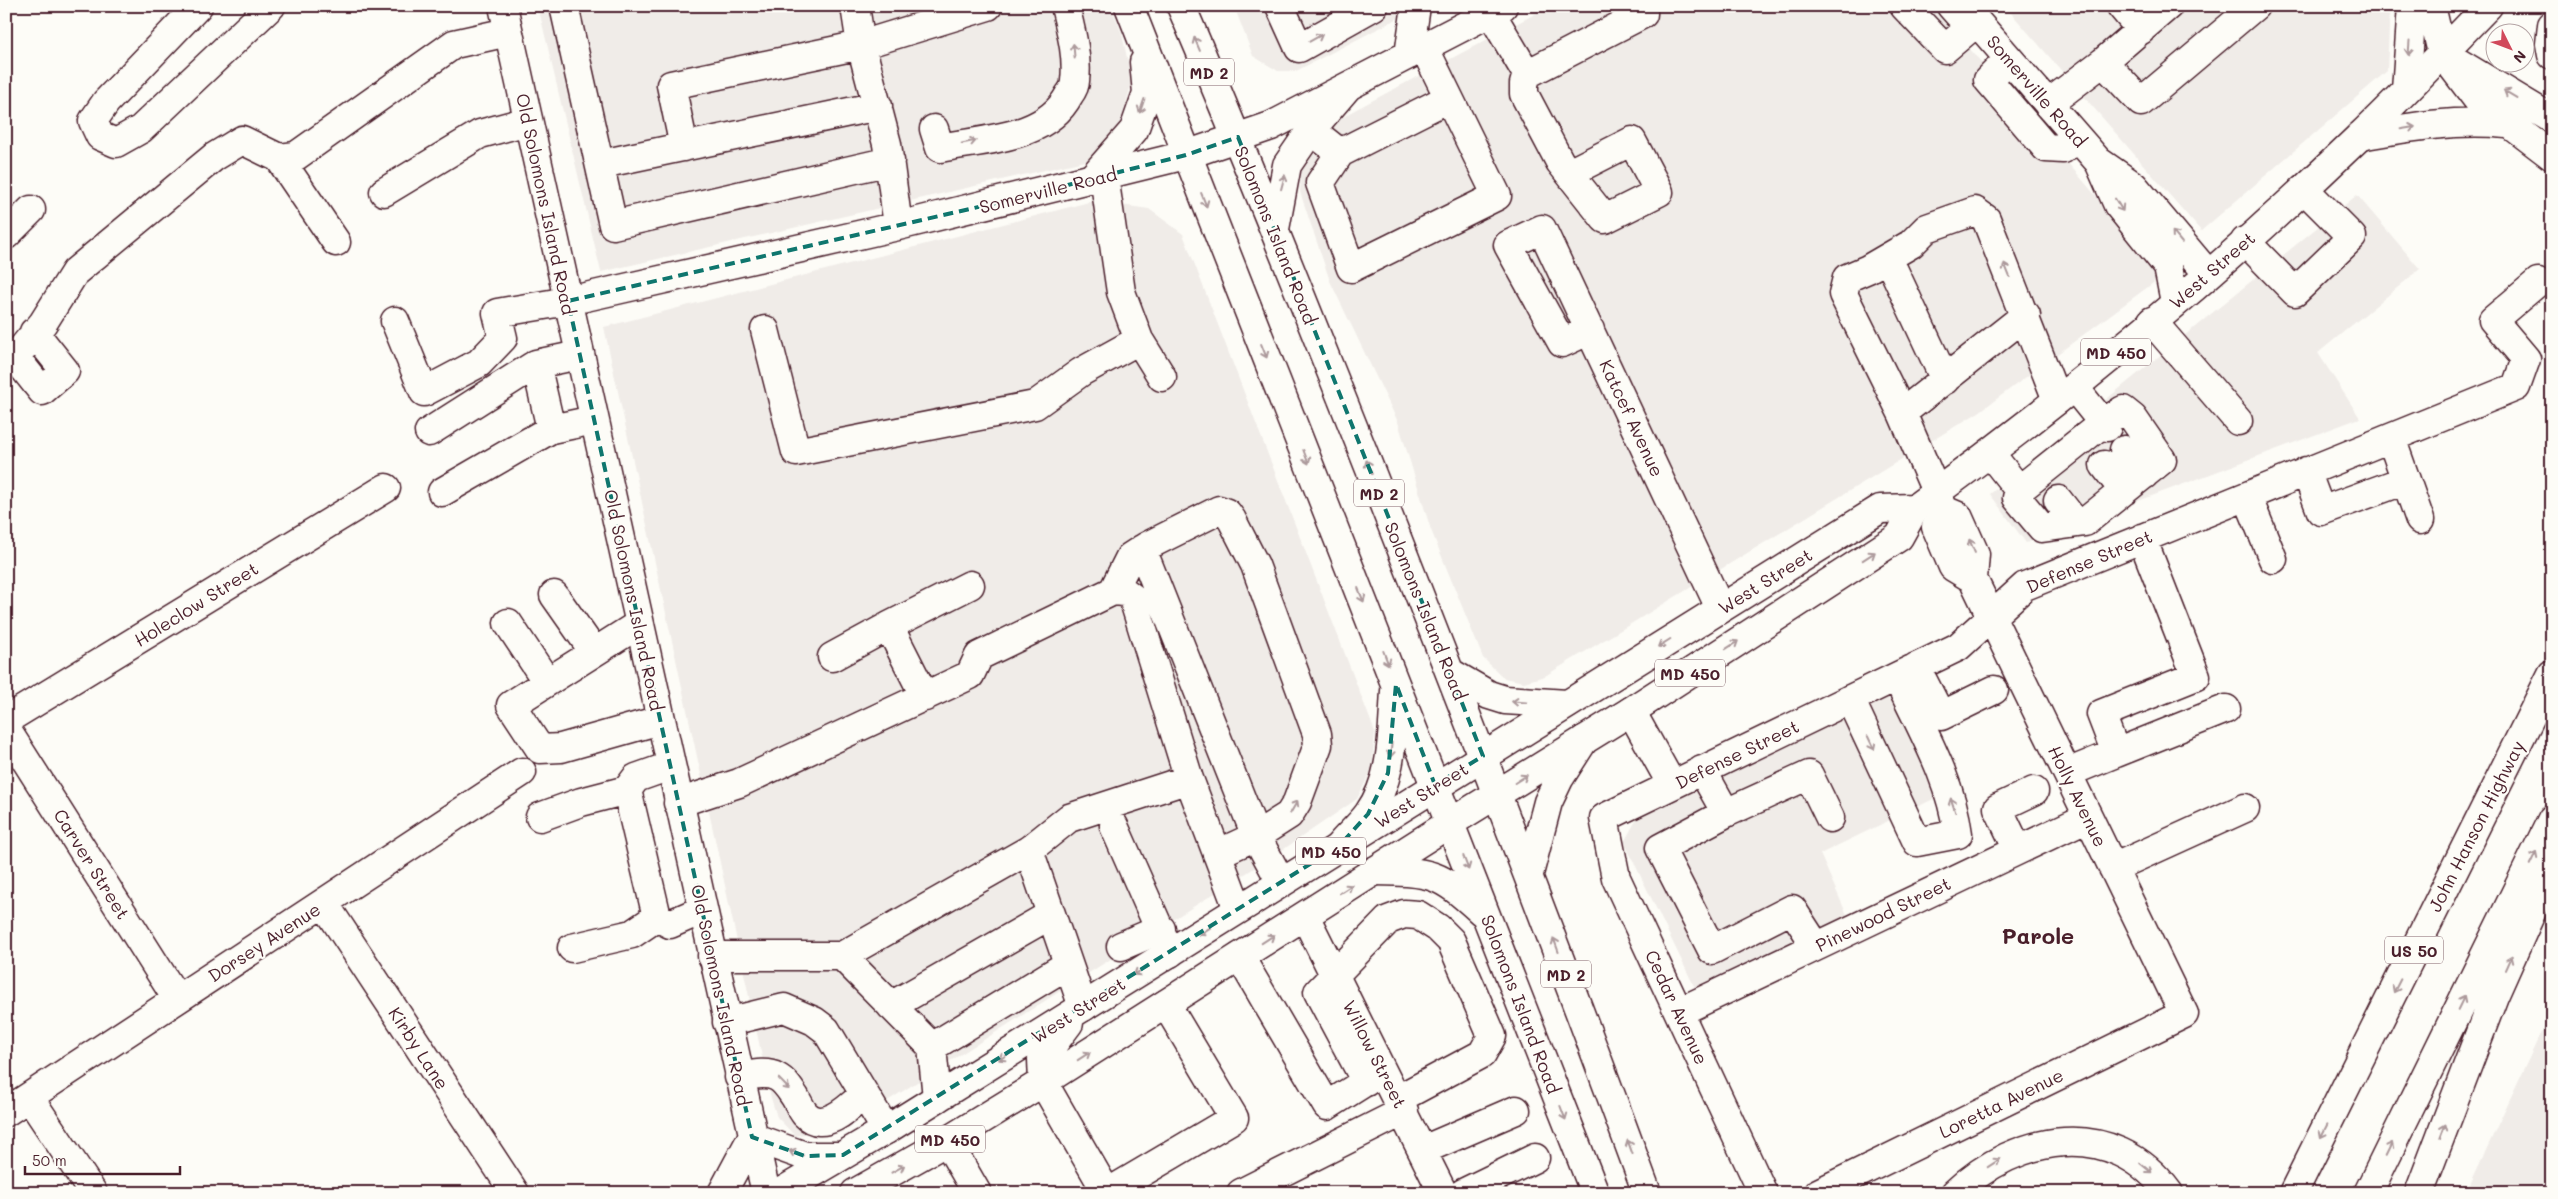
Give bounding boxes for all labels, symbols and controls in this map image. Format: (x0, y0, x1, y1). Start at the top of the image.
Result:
north arrow (2486, 22, 2536, 72)
street label: Somerville Road (1982, 30, 2092, 152)
one-way arrow (1309, 33, 1324, 43)
one-way arrow (1192, 37, 1202, 52)
one-way arrow (2404, 40, 2414, 56)
one-way arrow (1070, 43, 1079, 59)
text: N (2509, 47, 2531, 67)
road number: MD 2 (1184, 58, 1234, 86)
one-way arrow (2504, 88, 2518, 98)
street label: Old Solomons Island Road (511, 91, 581, 317)
one-way arrow (1137, 98, 1146, 114)
one-way arrow (2399, 122, 2415, 132)
one-way arrow (960, 137, 976, 147)
street label: Solomons Island Road (1229, 142, 1323, 328)
street label: Somerville Road (977, 161, 1119, 219)
one-way arrow (1278, 175, 1288, 191)
one-way arrow (1200, 192, 1209, 208)
one-way arrow (2115, 197, 2125, 211)
street label: West Street (2164, 226, 2260, 314)
one-way arrow (2171, 231, 2182, 244)
one-way arrow (2002, 263, 2011, 278)
road number: MD 450 (2081, 338, 2151, 366)
one-way arrow (1260, 343, 1269, 358)
street label: Katcef Avenue (1594, 355, 1670, 481)
one-way arrow (1302, 449, 1311, 464)
one-way arrow (1363, 459, 1372, 474)
road number: MD 2 (1354, 479, 1404, 506)
street label: Old Solomons Island Road (599, 487, 669, 713)
street label: Solomons Island Road (1379, 518, 1473, 704)
street label: Defense Street (2022, 524, 2156, 598)
one-way arrow (1966, 539, 1976, 554)
street label: West Street (1713, 543, 1817, 619)
one-way arrow (1861, 551, 1875, 561)
street label: Holeclow Street (129, 556, 263, 652)
one-way arrow (1356, 587, 1366, 602)
one-way arrow (1657, 638, 1671, 649)
one-way arrow (1725, 640, 1739, 650)
one-way arrow (1382, 650, 1391, 666)
road number: MD 450 (1655, 660, 1725, 686)
one-way arrow (1511, 697, 1527, 706)
street label: Defense Street (1671, 714, 1803, 794)
one-way arrow (1867, 735, 1876, 750)
street label: John Hanson Highway (2422, 736, 2530, 916)
street label: Holly Avenue (2043, 741, 2113, 851)
one-way arrow (1386, 742, 1396, 758)
street label: West Street (1369, 757, 1473, 833)
one-way arrow (1514, 773, 1528, 783)
one-way arrow (1948, 798, 1957, 813)
one-way arrow (1289, 800, 1299, 814)
street label: Carver Street (48, 804, 136, 924)
road number: MD 450 (1296, 838, 1366, 864)
one-way arrow (2528, 850, 2538, 865)
one-way arrow (1462, 855, 1471, 871)
street label: Pinewood Street (1811, 871, 1955, 957)
street label: Old Solomons Island Road (686, 882, 756, 1108)
one-way arrow (1338, 884, 1352, 894)
street label: Dorsey Avenue (203, 897, 325, 987)
street label: Solomons Island Road (1476, 911, 1566, 1097)
district label: Parole (2002, 921, 2074, 950)
one-way arrow (1198, 926, 1212, 936)
one-way arrow (1261, 934, 1275, 944)
road number: US 50 (2385, 936, 2443, 964)
one-way arrow (1551, 938, 1560, 954)
street label: Cedar Avenue (1640, 946, 1714, 1068)
one-way arrow (2504, 956, 2514, 971)
road number: MD 2 (1541, 961, 1591, 988)
one-way arrow (1134, 967, 1148, 977)
street label: West Street (1026, 972, 1130, 1048)
one-way arrow (2392, 978, 2402, 993)
street label: Willow Street (1338, 996, 1412, 1112)
one-way arrow (2457, 996, 2466, 1011)
street label: Kirby Lane (383, 1002, 455, 1094)
one-way arrow (998, 1051, 1012, 1061)
one-way arrow (1077, 1051, 1091, 1061)
street label: Loretta Avenue (1935, 1063, 2067, 1143)
one-way arrow (778, 1078, 790, 1090)
one-way arrow (1559, 1104, 1568, 1120)
one-way arrow (2319, 1123, 2328, 1138)
one-way arrow (2439, 1124, 2448, 1139)
road number: MD 450 (915, 1126, 985, 1152)
one-way arrow (1625, 1140, 1634, 1155)
one-way arrow (2385, 1142, 2394, 1157)
scale bar (25, 1144, 180, 1176)
one-way arrow (789, 1148, 805, 1157)
text: 50 m (32, 1150, 67, 1170)
one-way arrow (1987, 1158, 2001, 1169)
one-way arrow (890, 1163, 905, 1173)
one-way arrow (2139, 1163, 2152, 1174)

